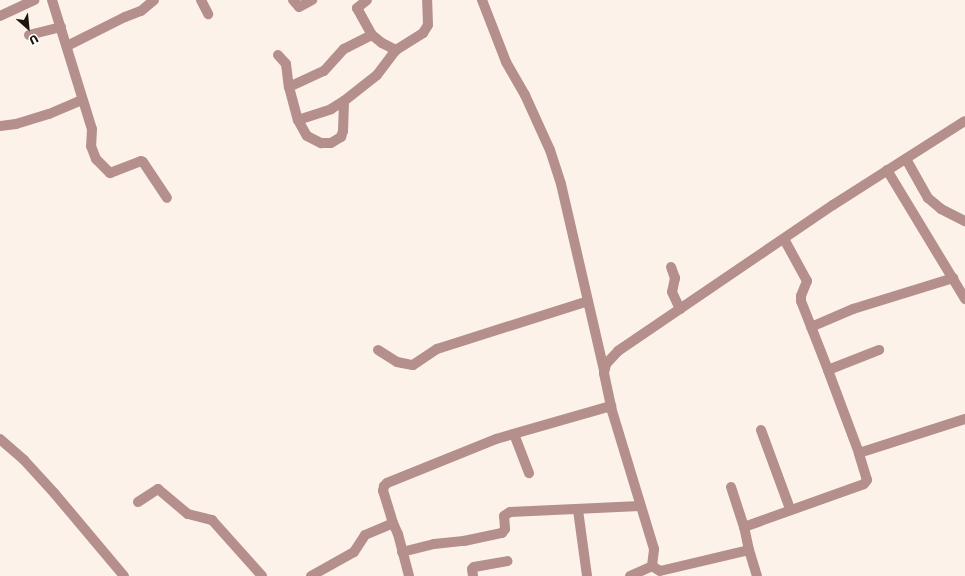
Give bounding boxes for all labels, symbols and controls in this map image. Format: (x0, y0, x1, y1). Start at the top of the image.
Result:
north arrow (8, 8, 48, 48)
text: U (27, 31, 41, 47)

